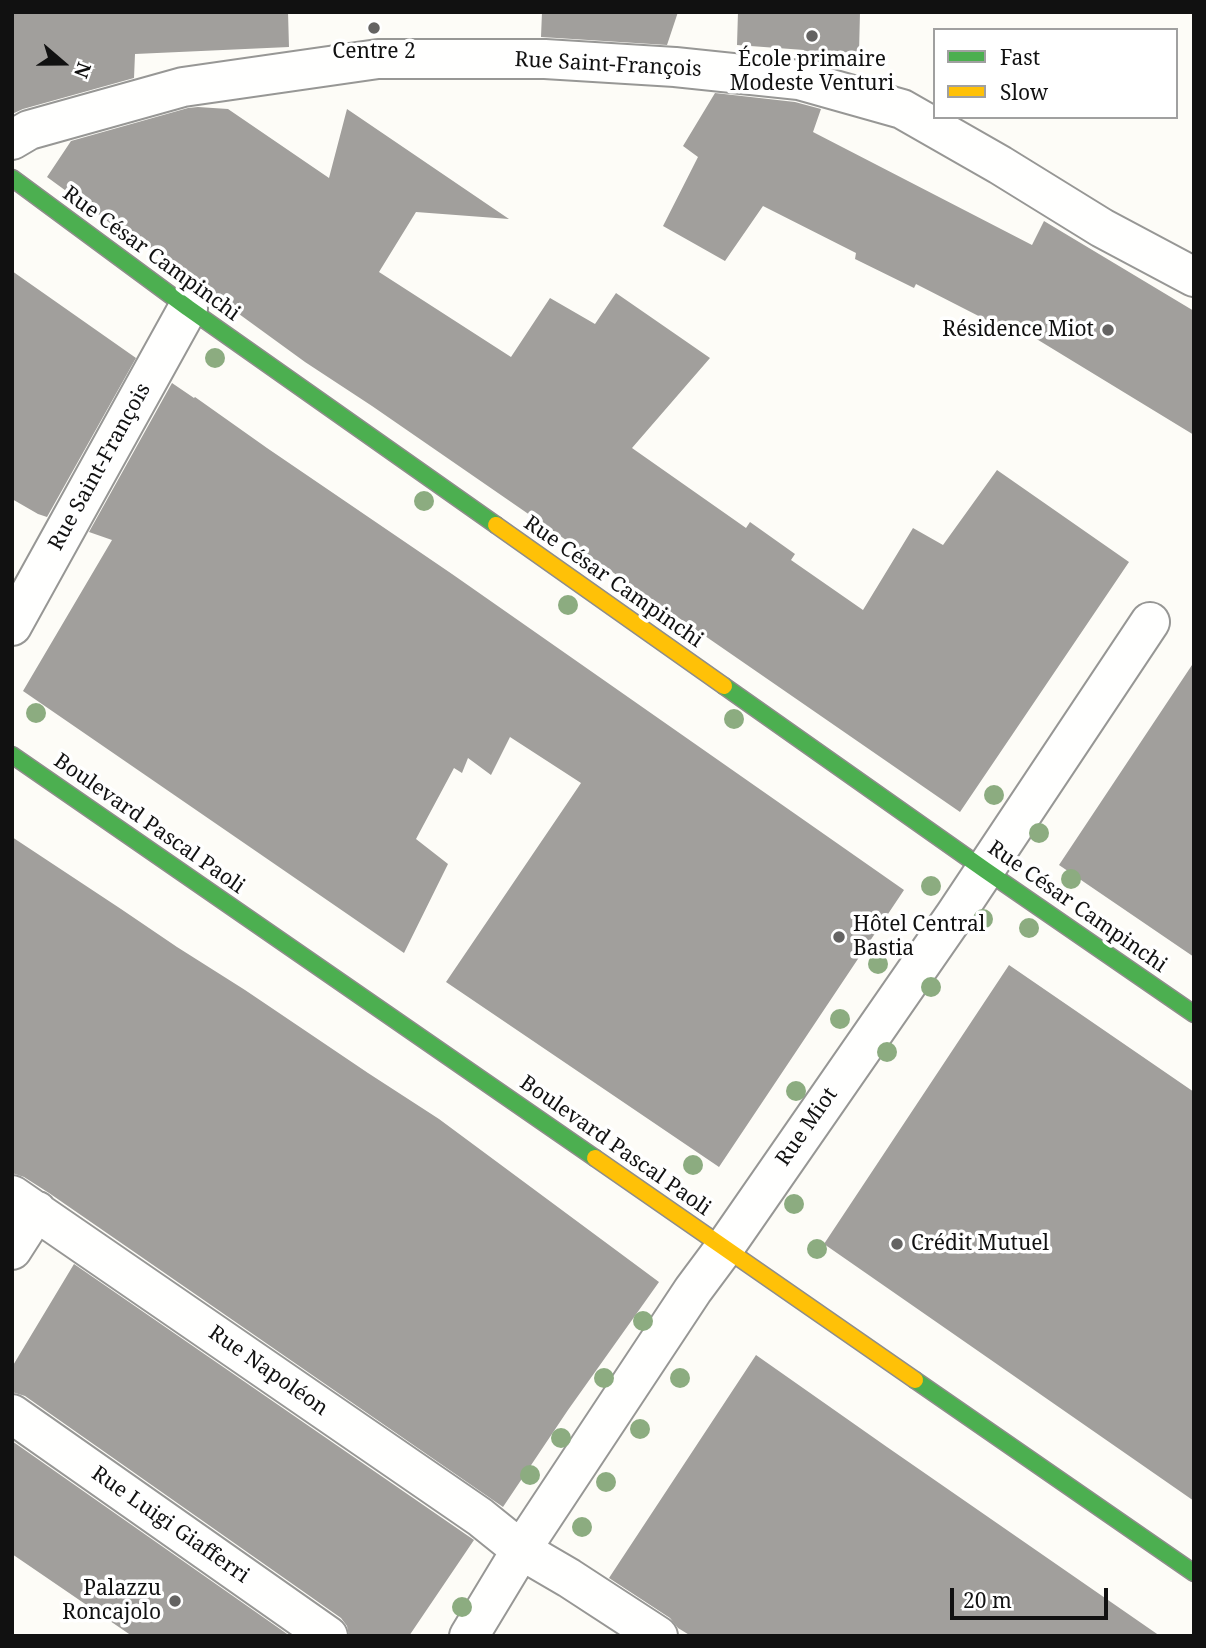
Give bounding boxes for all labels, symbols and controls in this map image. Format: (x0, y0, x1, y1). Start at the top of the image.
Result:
marker: Centre 2 (366, 20, 382, 36)
north arrow (28, 28, 98, 98)
marker: École primaire Modeste Venturi (804, 28, 820, 44)
legend (933, 28, 1178, 119)
place label: Centre 2 (332, 39, 416, 65)
text: Fast (1000, 43, 1040, 71)
place label: École primaire Modeste Venturi (730, 47, 894, 97)
street label: Rue Saint-François (514, 48, 702, 82)
text: N (68, 59, 98, 82)
text: Slow (1000, 78, 1048, 106)
street label: Rue César Campinchi (58, 181, 244, 327)
place label: Résidence Miot (942, 317, 1094, 343)
marker: Résidence Miot (1100, 322, 1116, 338)
street label: Rue Saint-François (44, 379, 156, 555)
street label: Rue César Campinchi (519, 511, 707, 653)
street label: Boulevard Pascal Paoli (49, 749, 249, 899)
street label: Rue César Campinchi (983, 836, 1171, 978)
place label: Hôtel Central Bastia (853, 912, 985, 962)
marker: Hôtel Central Bastia (831, 929, 847, 945)
street label: Boulevard Pascal Paoli (515, 1071, 715, 1221)
street label: Rue Miot (771, 1083, 843, 1171)
place label: Crédit Mutuel (911, 1231, 1049, 1257)
marker: Crédit Mutuel (889, 1236, 905, 1252)
street label: Rue Napoléon (203, 1321, 333, 1421)
street label: Rue Luigi Giafferri (86, 1461, 254, 1589)
scale bar (954, 1574, 1112, 1618)
place label: Palazzu Roncajolo (62, 1576, 161, 1626)
text: 20 m (963, 1586, 1012, 1614)
marker: Palazzu Roncajolo (167, 1593, 183, 1609)

